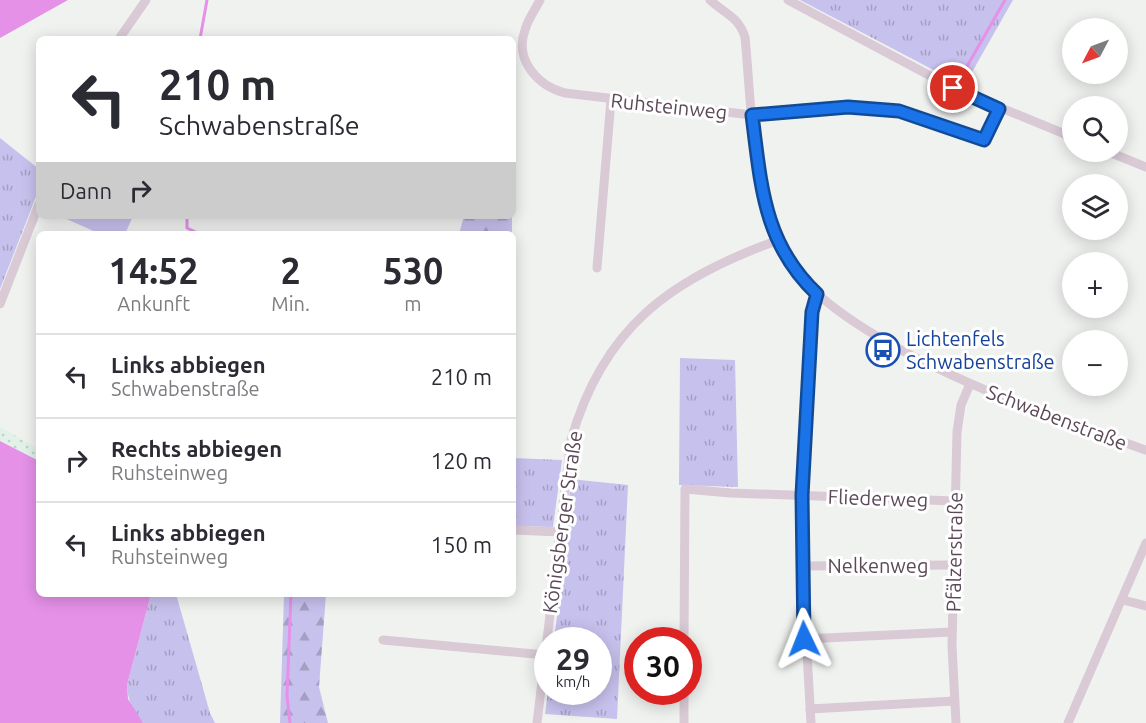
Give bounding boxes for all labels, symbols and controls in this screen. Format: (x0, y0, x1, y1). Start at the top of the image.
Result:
north arrow (1062, 18, 1128, 84)
map controls (1062, 18, 1128, 396)
icon: left (60, 60, 138, 138)
text: 210 m (159, 61, 276, 108)
pin (927, 62, 978, 113)
icon: arrive (936, 71, 969, 104)
street label: Ruhsteinweg (610, 88, 728, 124)
button: search (1062, 96, 1128, 162)
text: Schwabenstraße (159, 110, 360, 140)
icon: right (124, 174, 157, 207)
button: layers (1062, 174, 1128, 240)
text: Dann (60, 178, 112, 203)
text: 14:52 (109, 250, 199, 291)
text: 2 (280, 250, 301, 291)
text: 530 (382, 250, 443, 291)
button: + (1062, 252, 1128, 318)
text: Ankunft (117, 292, 190, 315)
text: Min. (271, 292, 310, 315)
text: m (404, 292, 422, 315)
place label: Lichtenfels Schwabenstraße (906, 327, 1055, 373)
button: − (1062, 330, 1128, 396)
bus stop icon: Lichtenfels Schwabenstraße (865, 332, 901, 368)
text: Links abbiegen (111, 352, 266, 377)
icon: left (60, 360, 93, 393)
text: 210 m (431, 364, 492, 389)
text: Schwabenstraße (111, 377, 260, 400)
street label: Schwabenstraße (984, 380, 1130, 454)
street label: Königsberger Straße (538, 429, 586, 615)
text: Rechts abbiegen (111, 436, 282, 461)
icon: right (60, 444, 93, 477)
text: 120 m (431, 448, 492, 473)
text: Ruhsteinweg (111, 461, 228, 484)
street label: Fliederweg (827, 485, 929, 511)
street label: Pfälzerstraße (941, 492, 967, 612)
text: Links abbiegen (111, 520, 266, 545)
icon: left (60, 528, 93, 561)
text: 150 m (431, 532, 492, 557)
text: Ruhsteinweg (111, 545, 228, 568)
street label: Nelkenweg (828, 554, 928, 577)
position arrow (772, 607, 836, 671)
speed limit sign: 30 (624, 627, 702, 705)
text: 29 (556, 642, 590, 676)
text: km/h (556, 673, 590, 690)

